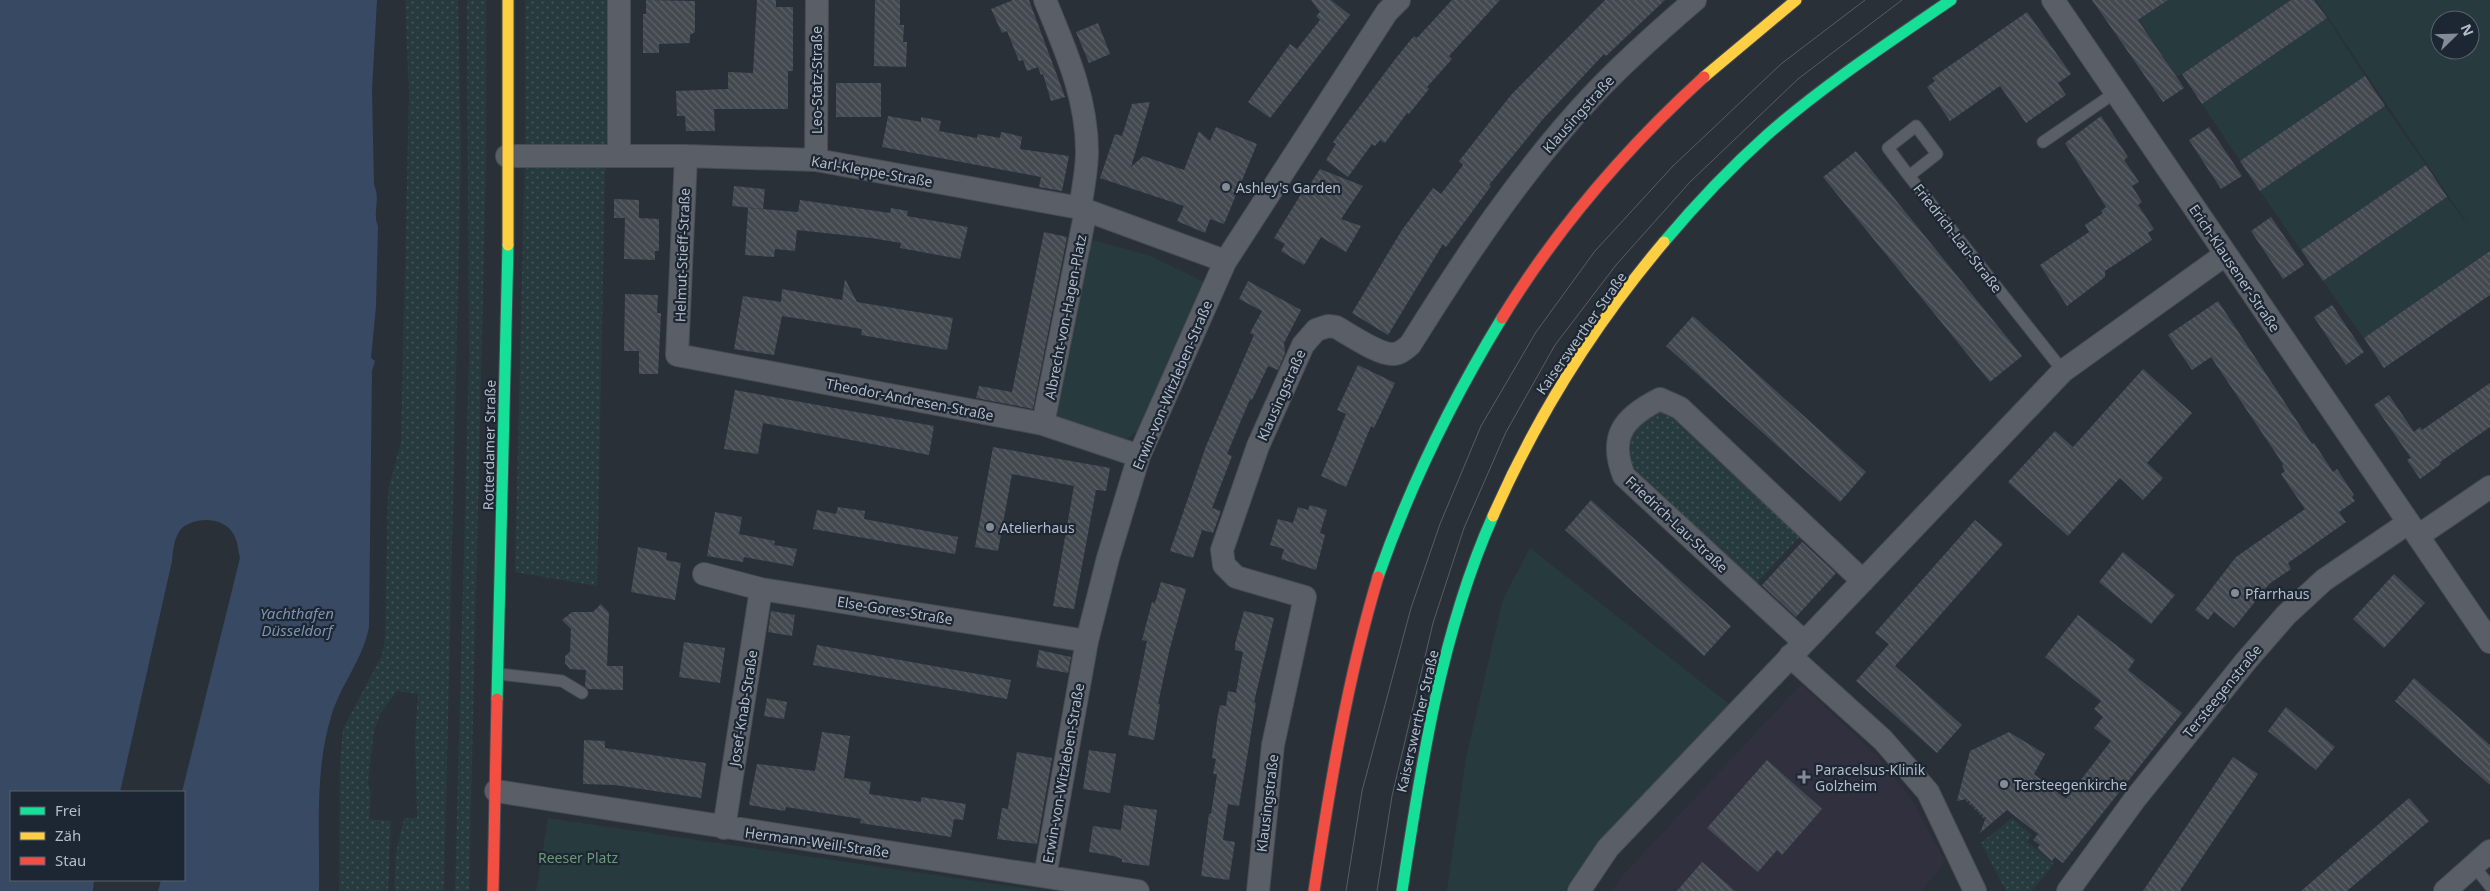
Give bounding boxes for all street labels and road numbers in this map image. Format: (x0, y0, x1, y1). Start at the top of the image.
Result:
street label: Leo-Statz-Straße (807, 26, 826, 134)
street label: Klausingstraße (1538, 71, 1618, 157)
street label: Karl-Kleppe-Straße (810, 151, 934, 191)
street label: Friedrich-Lau-Straße (1909, 180, 2007, 297)
street label: Helmut-Stieff-Straße (670, 187, 694, 322)
street label: Erich-Klausener-Straße (2185, 200, 2285, 336)
street label: Albrecht-von-Hagen-Platz (1040, 232, 1090, 401)
street label: Kaiserswerther Straße (1531, 268, 1631, 398)
street label: Erwin-von-Witzleben-Straße (1128, 297, 1216, 473)
street label: Klausingstraße (1252, 346, 1310, 444)
street label: Theodor-Andresen-Straße (825, 373, 996, 425)
street label: Rotterdamer Straße (478, 380, 500, 510)
street label: Friedrich-Lau-Straße (1622, 471, 1732, 577)
street label: Else-Gores-Straße (836, 591, 954, 629)
street label: Tersteegenstraße (2178, 640, 2266, 742)
street label: Josef-Knab-Straße (724, 648, 762, 769)
street label: Kaiserswerther Straße (1391, 648, 1443, 794)
street label: Erwin-von-Witzleben-Straße (1038, 681, 1088, 864)
street label: Klausingstraße (1252, 753, 1282, 853)
street label: Hermann-Weill-Straße (744, 822, 891, 862)

